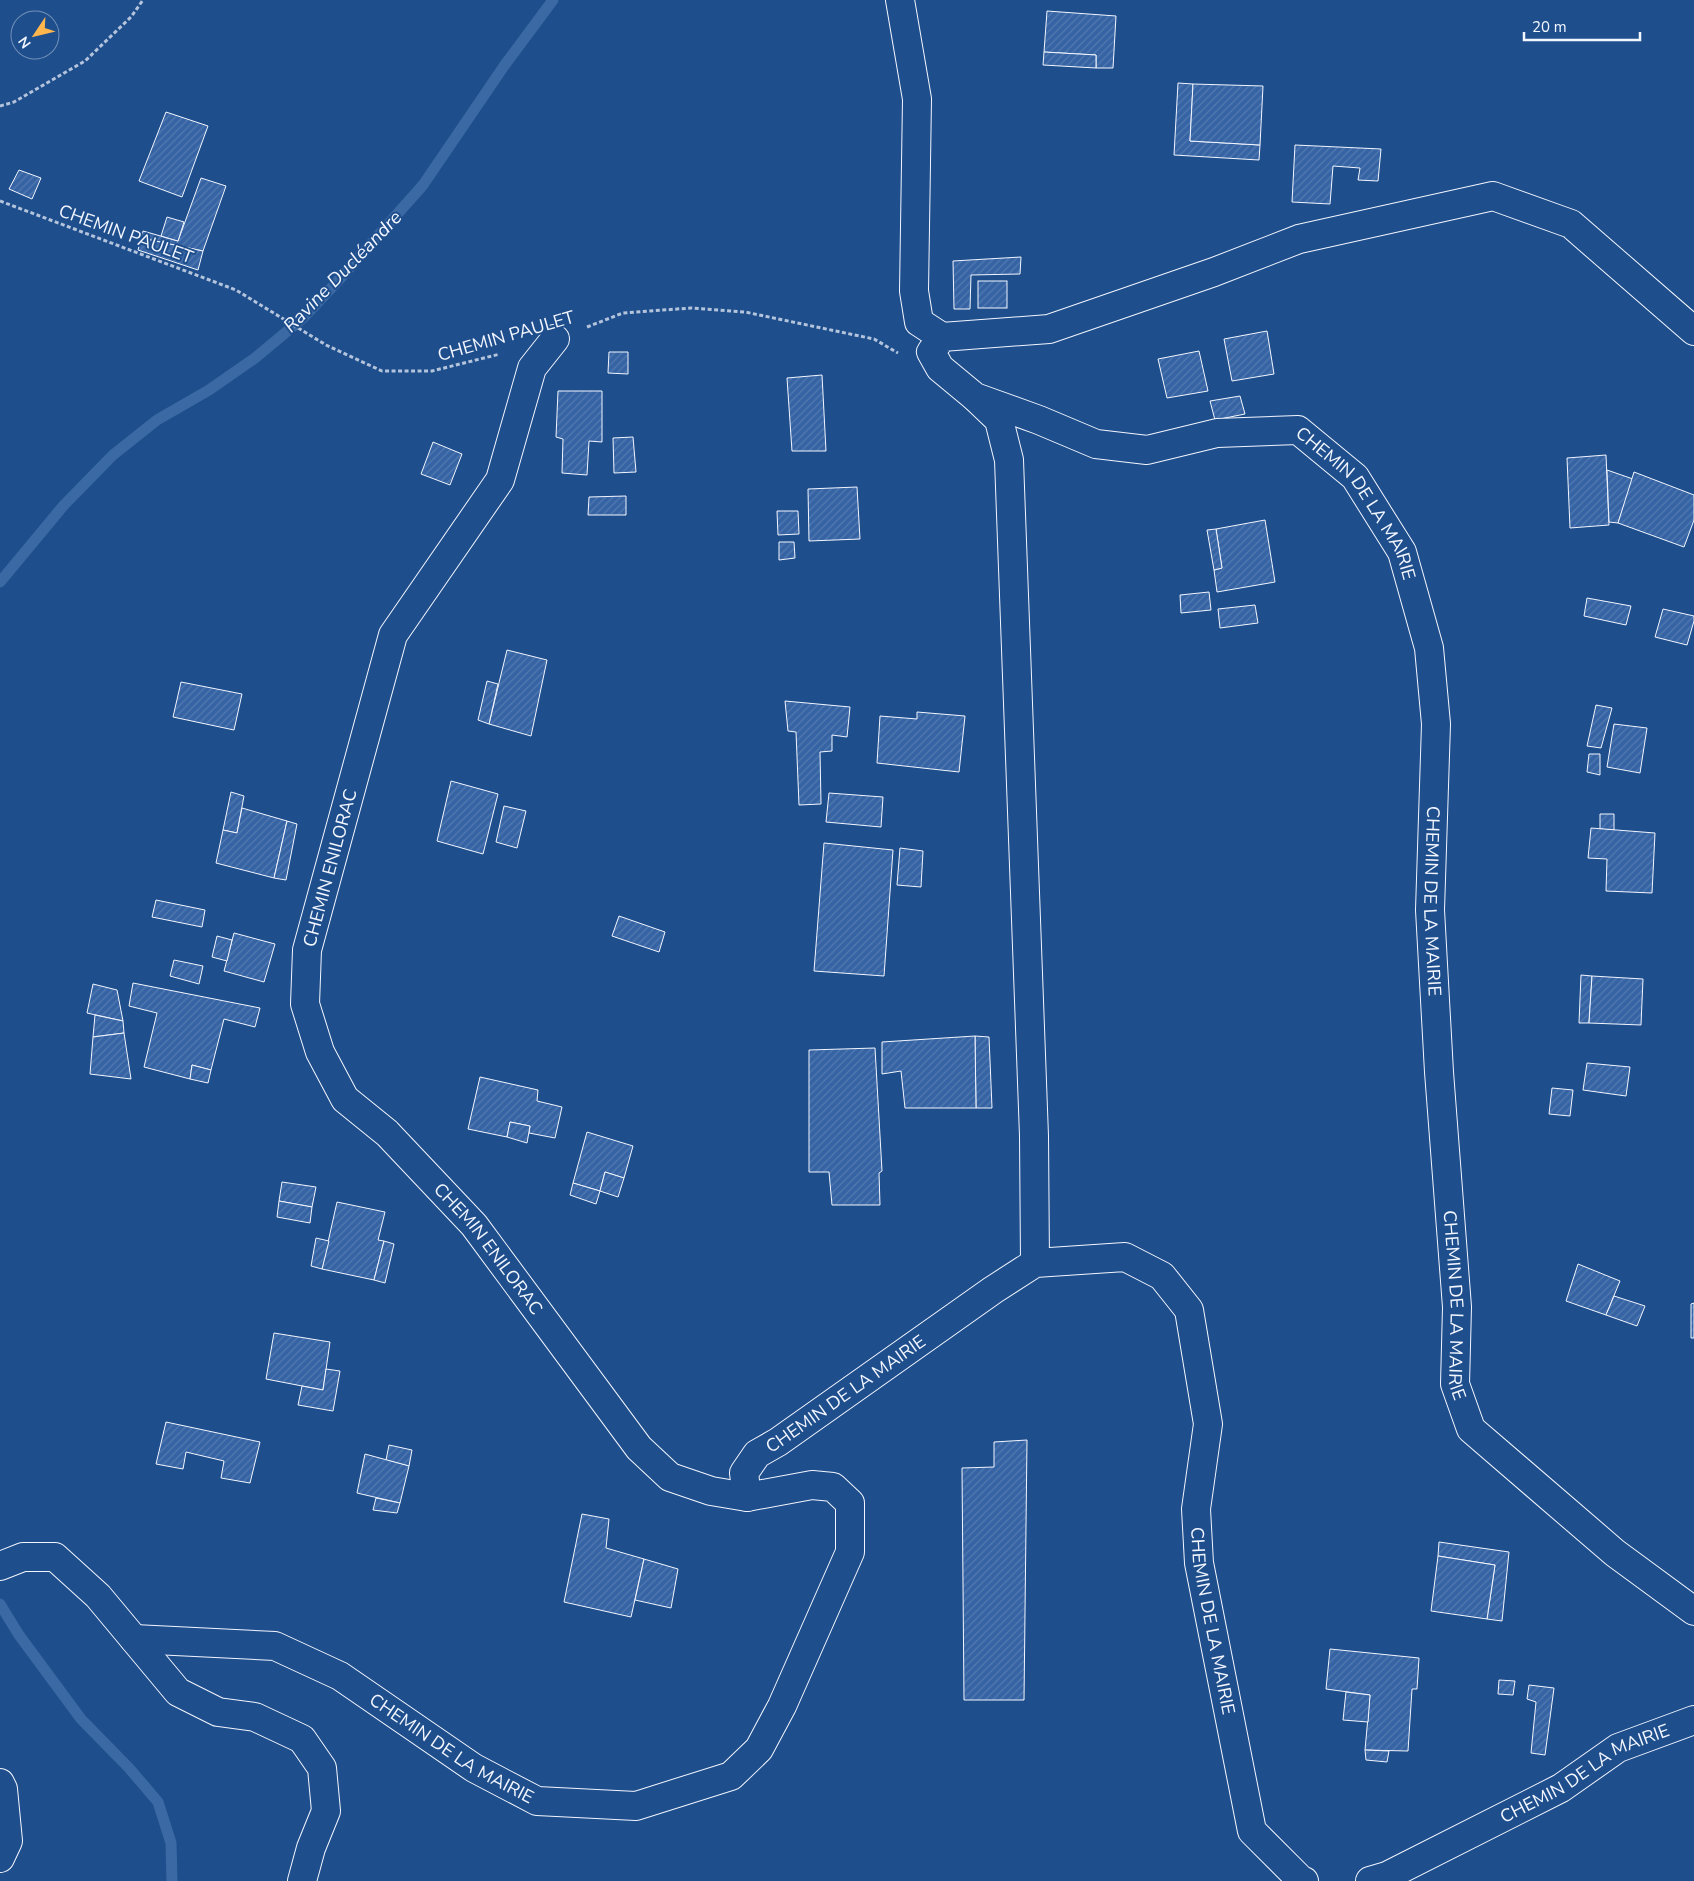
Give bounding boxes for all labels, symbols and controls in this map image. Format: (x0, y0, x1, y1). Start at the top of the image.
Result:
north arrow (10, 10, 60, 60)
scale bar (1524, 10, 1640, 42)
text: 20 m (1532, 17, 1567, 37)
text: N (14, 32, 36, 52)
street label: CHEMIN PAULET (55, 199, 197, 270)
water label: Ravine Ducléandre (278, 205, 408, 338)
street label: CHEMIN PAULET (435, 305, 577, 367)
street label: CHEMIN DE LA MAIRIE (1291, 421, 1421, 583)
street label: CHEMIN ENILORAC (297, 786, 363, 950)
street label: CHEMIN DE LA MAIRIE (1418, 806, 1447, 997)
street label: CHEMIN ENILORAC (428, 1178, 548, 1320)
street label: CHEMIN DE LA MAIRIE (1438, 1209, 1472, 1403)
street label: CHEMIN DE LA MAIRIE (761, 1329, 930, 1458)
street label: CHEMIN DE LA MAIRIE (1185, 1526, 1241, 1716)
street label: CHEMIN DE LA MAIRIE (365, 1688, 538, 1809)
street label: CHEMIN DE LA MAIRIE (1496, 1718, 1673, 1829)

